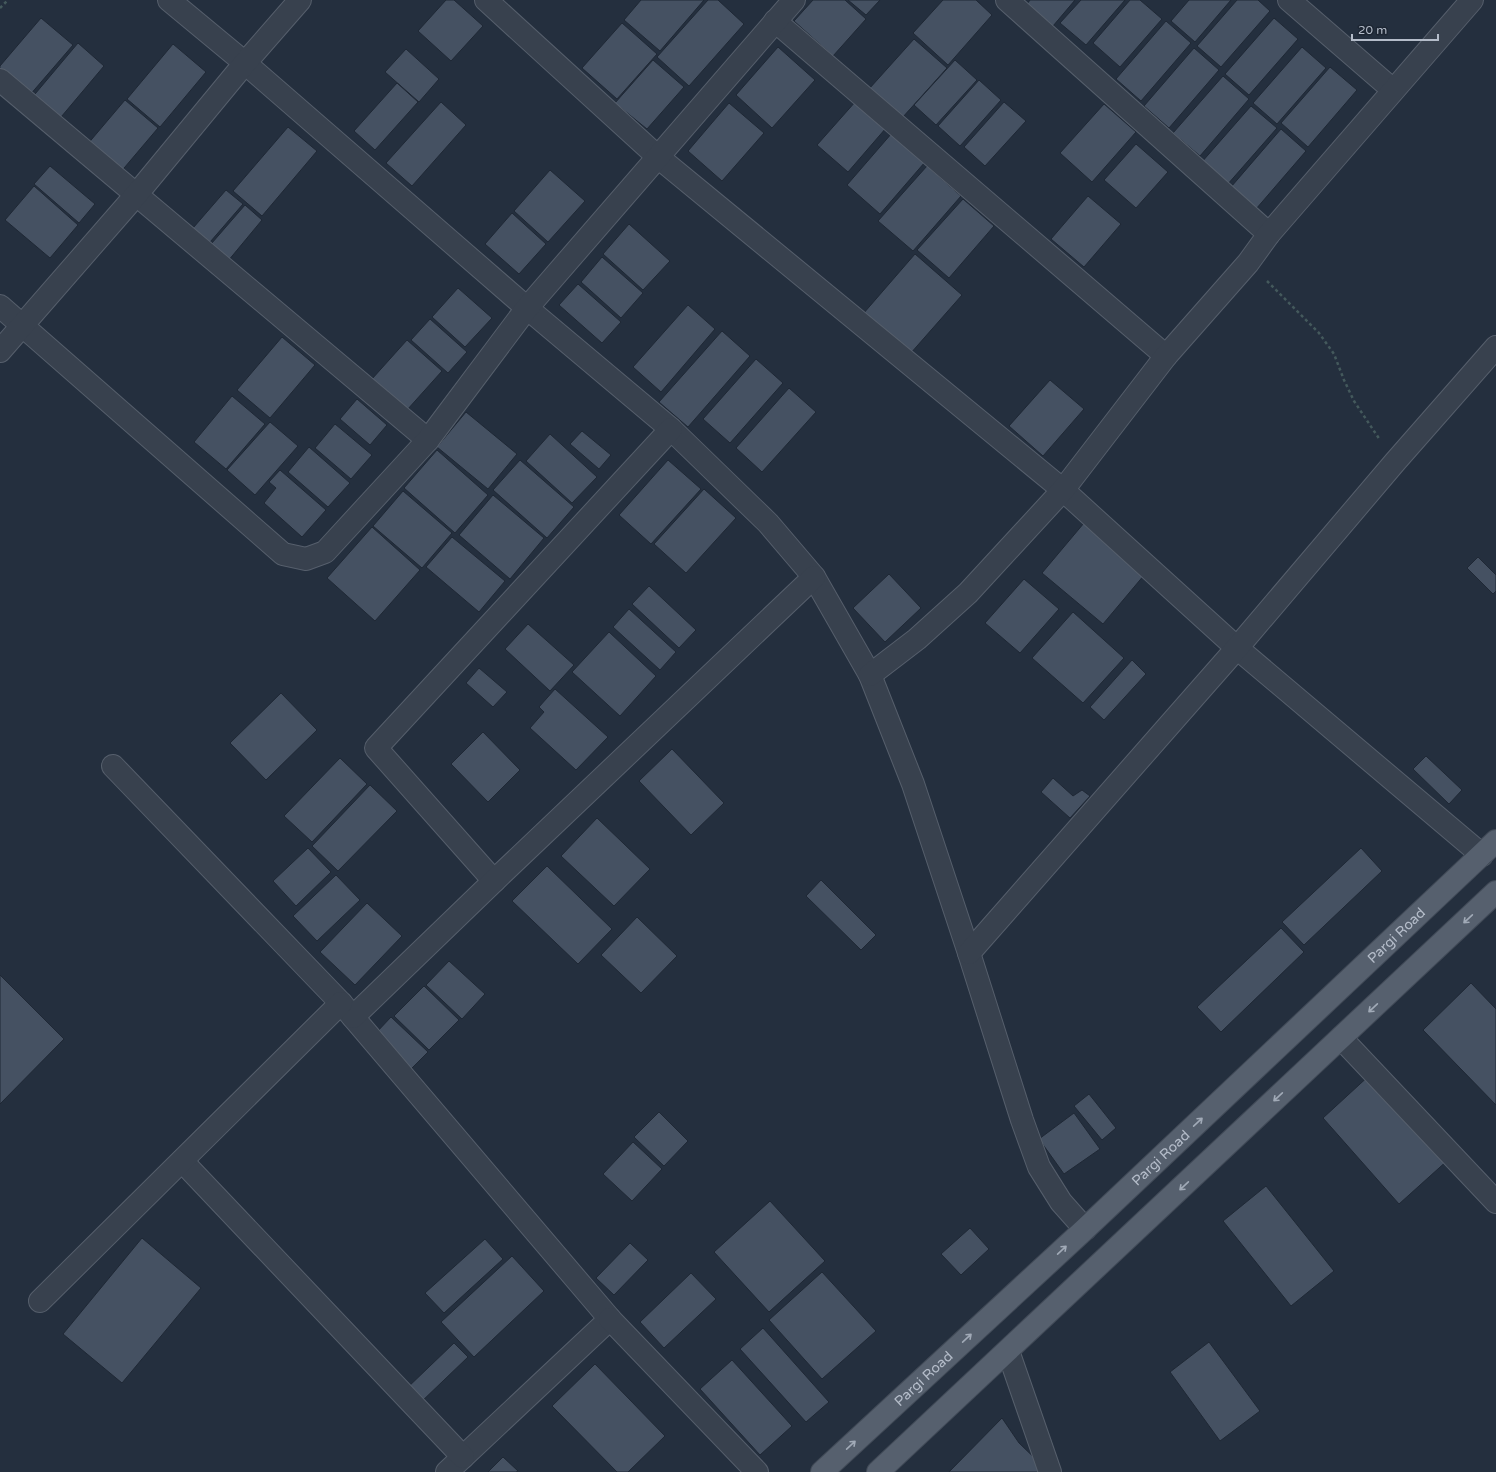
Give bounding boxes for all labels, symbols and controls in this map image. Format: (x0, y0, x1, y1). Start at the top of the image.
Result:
scale bar (1352, 16, 1438, 42)
text: 20 m (1358, 23, 1387, 37)
street label: Pargi Road (1364, 904, 1429, 967)
one-way arrow (1463, 914, 1473, 924)
one-way arrow (1368, 1004, 1378, 1013)
one-way arrow (1273, 1093, 1283, 1102)
one-way arrow (1193, 1118, 1203, 1127)
street label: Pargi Road (1128, 1127, 1193, 1189)
one-way arrow (1178, 1182, 1189, 1191)
one-way arrow (1057, 1245, 1067, 1255)
one-way arrow (962, 1333, 972, 1343)
street label: Pargi Road (891, 1348, 956, 1410)
one-way arrow (846, 1441, 856, 1450)

